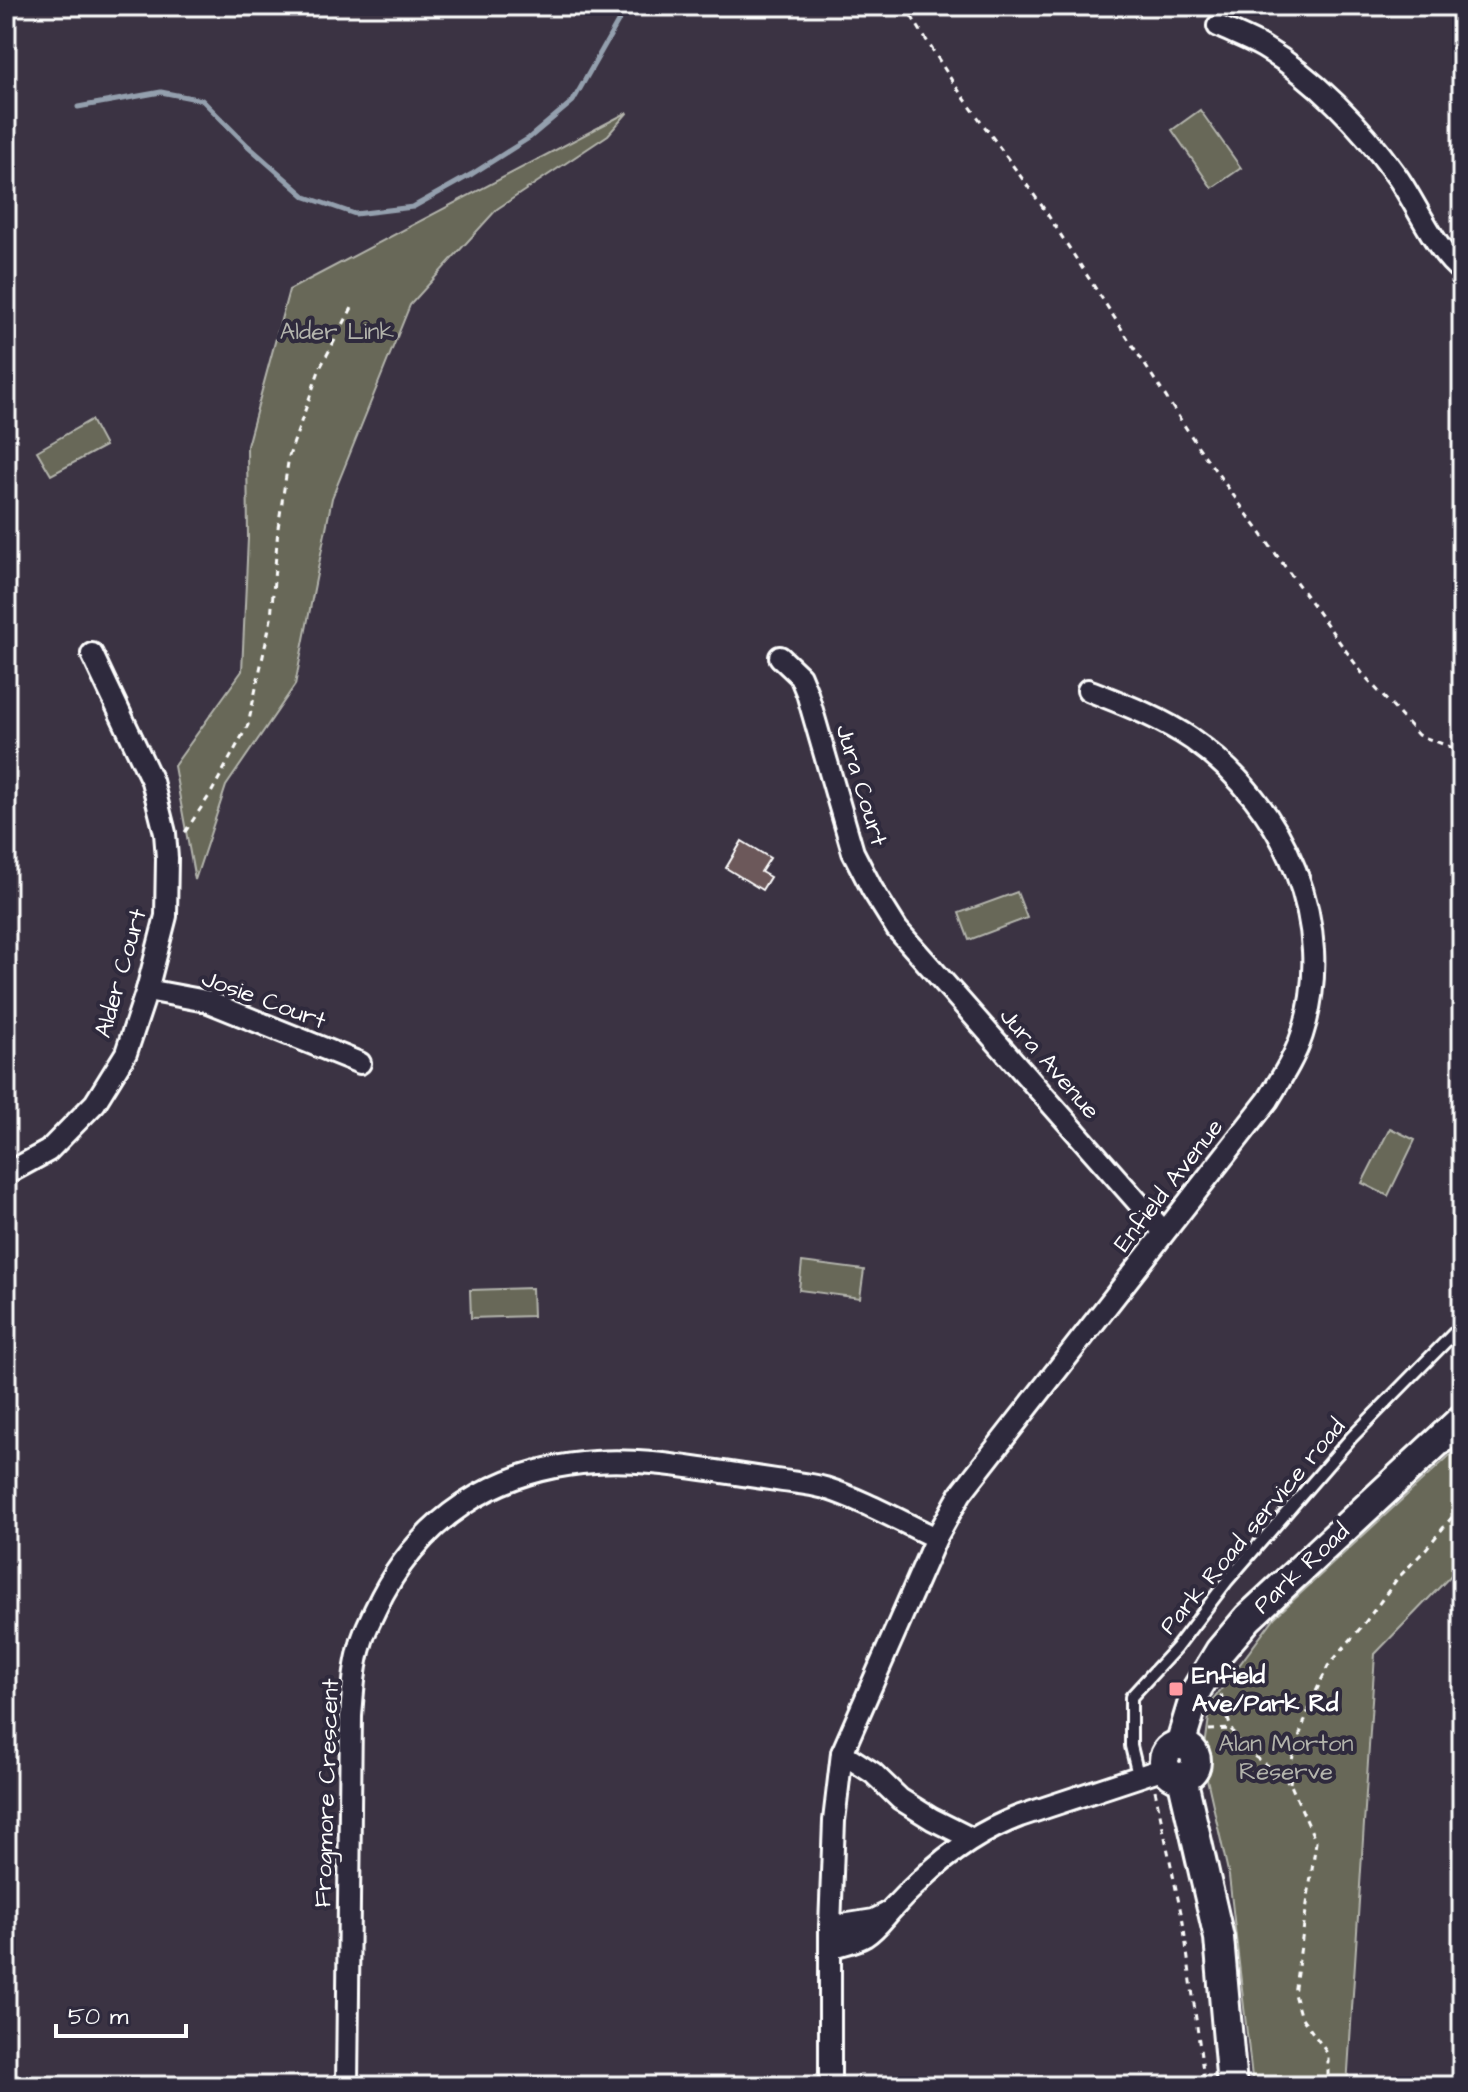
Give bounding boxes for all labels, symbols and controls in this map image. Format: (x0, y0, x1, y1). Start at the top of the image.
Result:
park label: Alder Link (280, 315, 394, 349)
street label: Jura Court (826, 720, 896, 851)
street label: Alder Court (86, 904, 156, 1042)
street label: Josie Court (197, 962, 331, 1038)
street label: Jura Avenue (991, 1000, 1107, 1127)
street label: Enfield Avenue (1106, 1112, 1232, 1259)
street label: Park Road service road (1153, 1412, 1351, 1640)
street label: Park Road (1247, 1516, 1355, 1620)
place label: Enfield Ave/Park Rd (1192, 1659, 1339, 1721)
street label: Frogmore Crescent (306, 1678, 349, 1908)
marker: Enfield Ave/Park Rd (1167, 1680, 1185, 1698)
park label: Alan Morton Reserve (1219, 1727, 1353, 1789)
scale bar (56, 1988, 186, 2038)
text: 50 m (68, 2000, 129, 2034)

